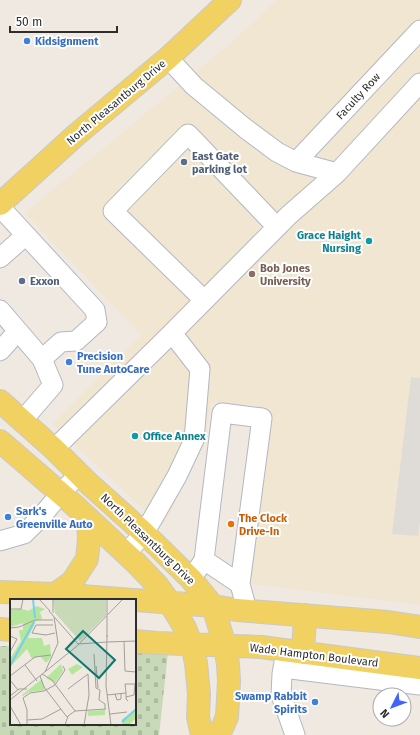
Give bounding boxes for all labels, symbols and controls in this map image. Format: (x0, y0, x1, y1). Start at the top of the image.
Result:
scale bar (10, 8, 117, 34)
text: 50 m (16, 15, 42, 29)
place label: Kidsignment (35, 35, 99, 48)
marker: Kidsignment (22, 36, 32, 46)
street label: North Pleasantburg Drive (64, 57, 169, 148)
street label: Faculty Row (334, 70, 383, 122)
place label: East Gate parking lot (192, 150, 248, 176)
marker: East Gate parking lot (179, 157, 189, 167)
place label: Grace Haight Nursing (297, 229, 362, 255)
marker: Grace Haight Nursing (364, 236, 374, 246)
place label: Bob Jones University (260, 262, 311, 288)
marker: Bob Jones University (247, 269, 257, 279)
place label: Exxon (30, 275, 60, 288)
marker: Exxon (17, 276, 27, 286)
place label: Precision Tune AutoCare (77, 350, 149, 376)
marker: Precision Tune AutoCare (64, 357, 74, 367)
place label: Office Annex (143, 430, 206, 443)
marker: Office Annex (130, 431, 140, 441)
street label: North Pleasantburg Drive (98, 491, 197, 588)
place label: Sark's Greenville Auto (16, 505, 93, 531)
marker: Sark's Greenville Auto (3, 512, 13, 522)
place label: The Clock Drive-In (239, 512, 288, 538)
marker: The Clock Drive-In (226, 519, 236, 529)
inset map (10, 599, 136, 725)
street label: Wade Hampton Boulevard (249, 641, 379, 670)
north arrow (372, 687, 412, 727)
place label: Swamp Rabbit Spirits (235, 690, 308, 716)
marker: Swamp Rabbit Spirits (310, 697, 320, 707)
text: N (378, 706, 392, 720)

